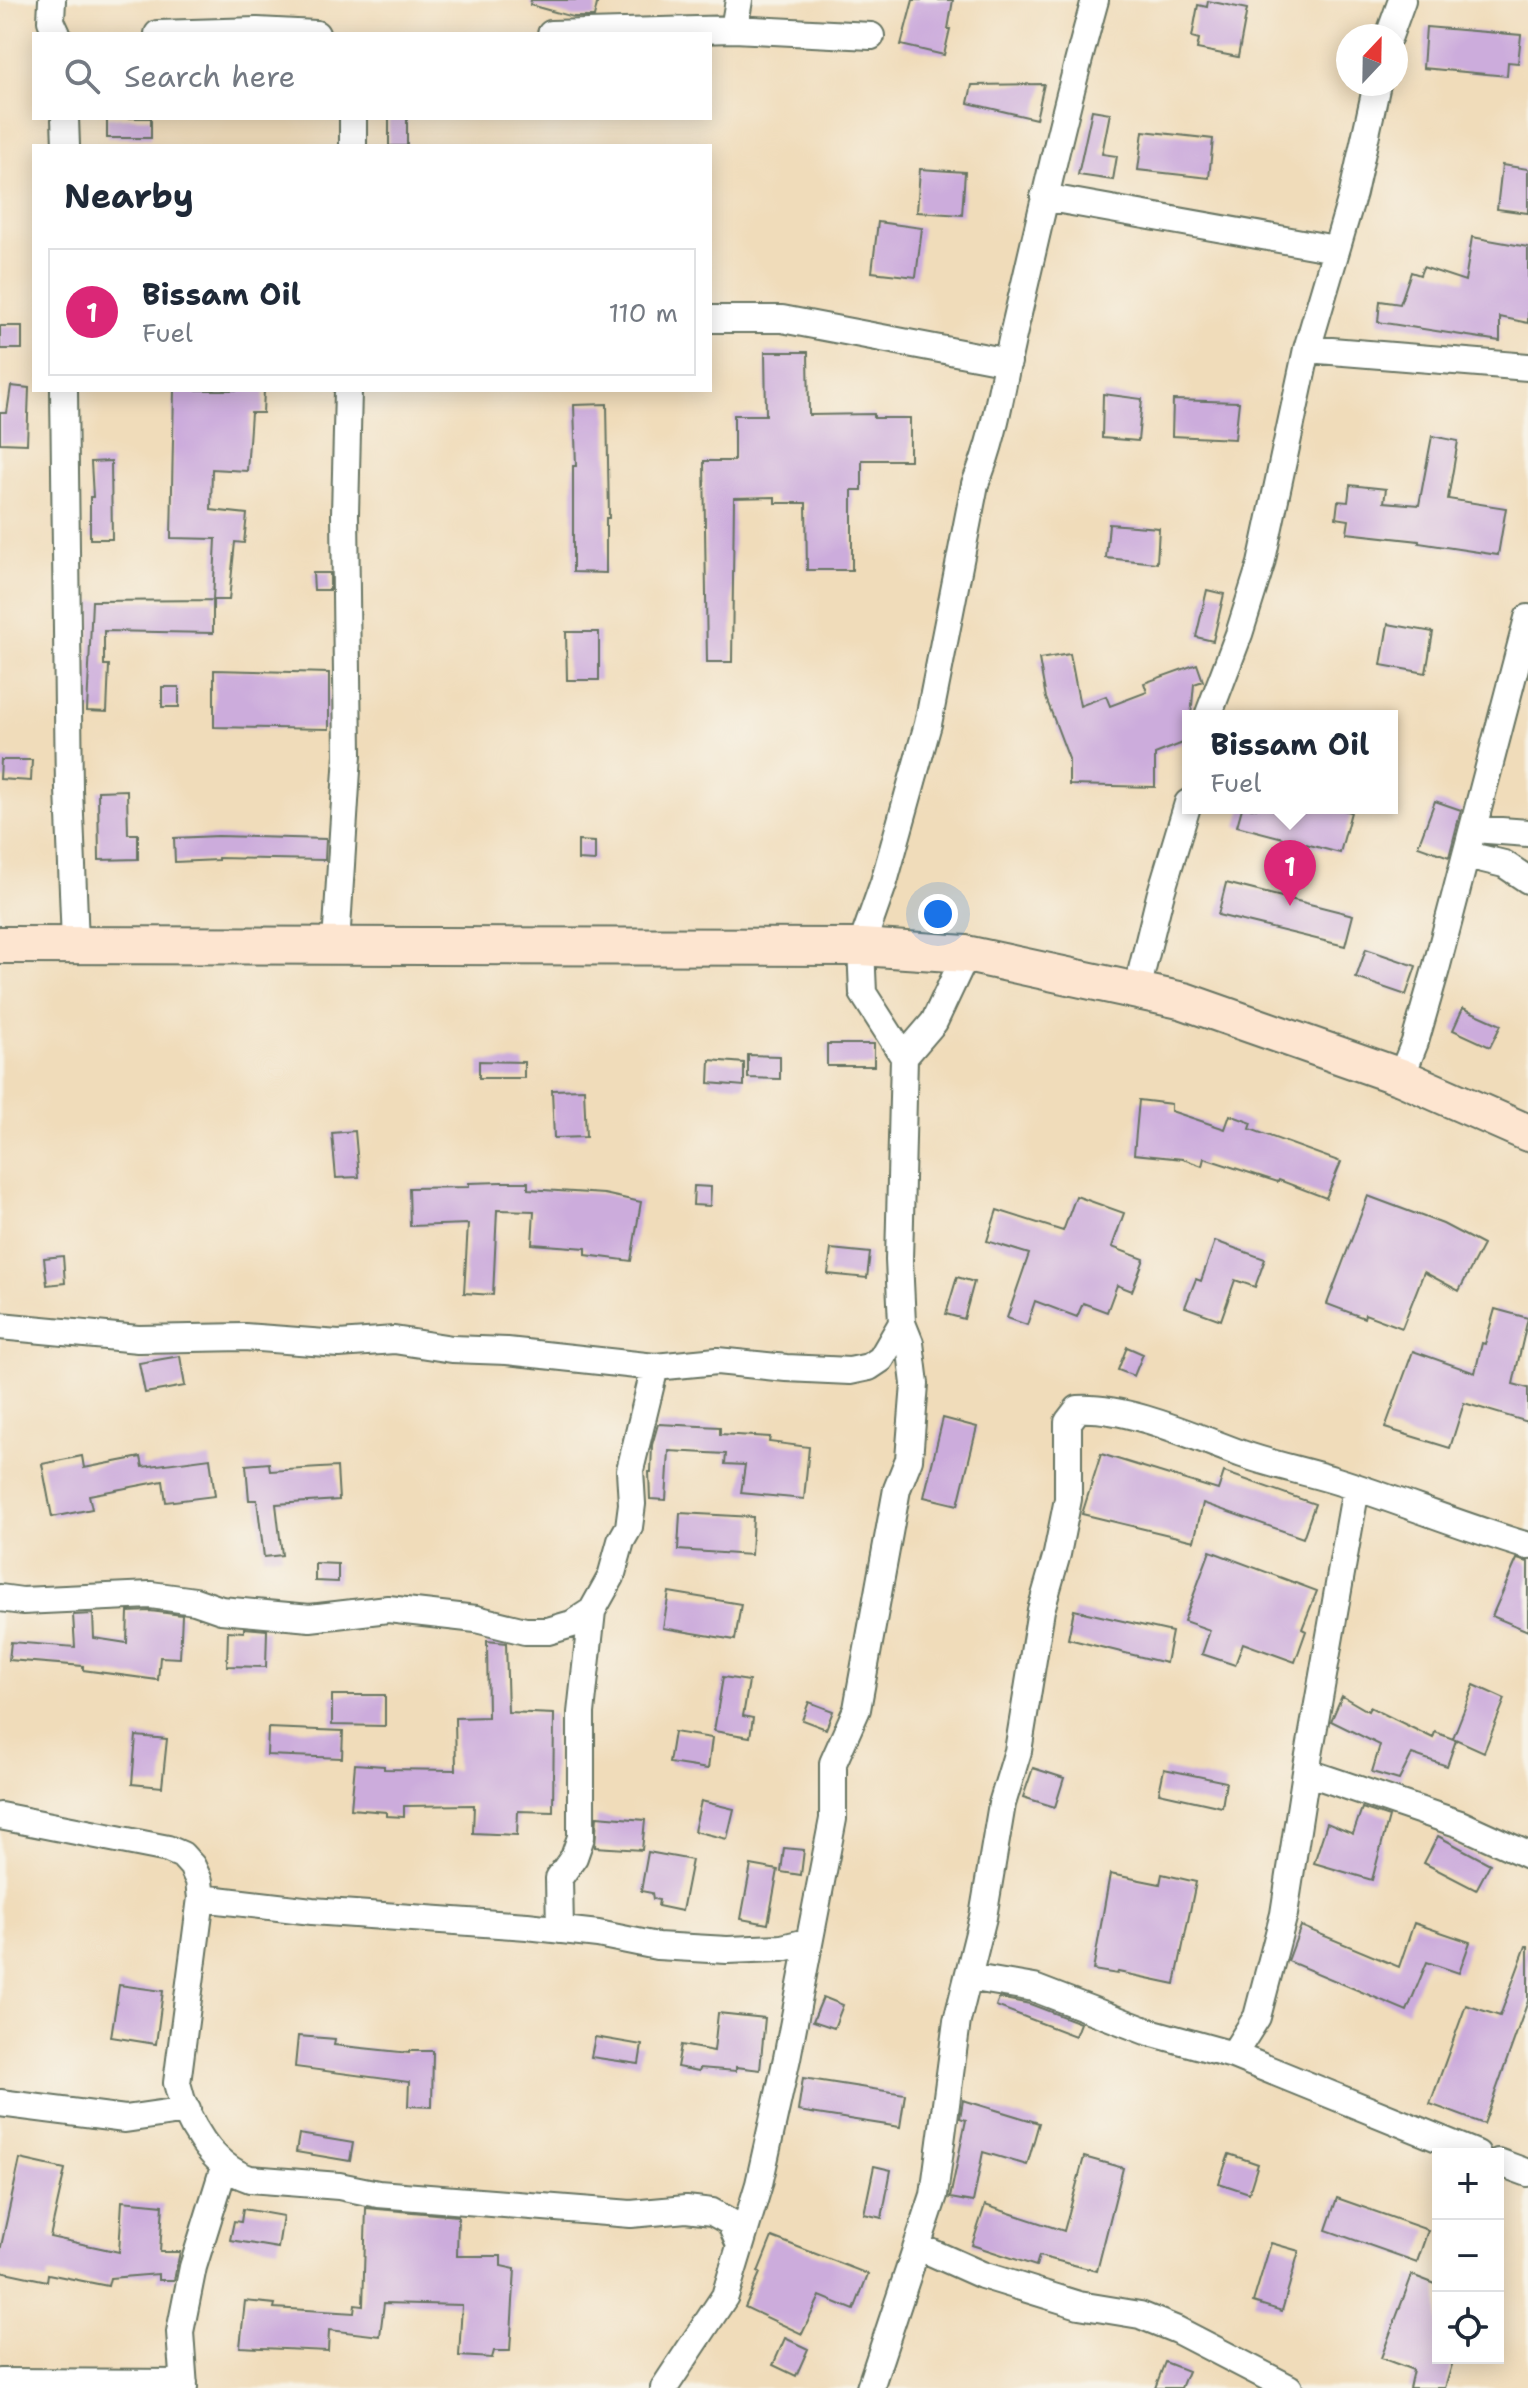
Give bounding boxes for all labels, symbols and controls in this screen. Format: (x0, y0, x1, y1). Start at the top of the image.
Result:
north arrow (1336, 24, 1408, 96)
search box (32, 32, 712, 120)
icon: search (60, 54, 104, 98)
text: Search here (124, 56, 295, 97)
text: Nearby (64, 173, 194, 219)
text: Bissam Oil (142, 274, 301, 315)
text: 1 (86, 295, 98, 330)
text: 110 m (608, 295, 678, 330)
text: Fuel (142, 315, 193, 350)
popup (1182, 710, 1398, 814)
text: Bissam Oil (1211, 724, 1369, 765)
text: Fuel (1211, 765, 1261, 800)
pin: 1 (1264, 840, 1316, 906)
your location (918, 894, 958, 934)
map controls (1432, 2148, 1504, 2364)
button: + (1432, 2148, 1504, 2220)
button: − (1432, 2220, 1504, 2292)
button: locate (1432, 2292, 1504, 2364)

